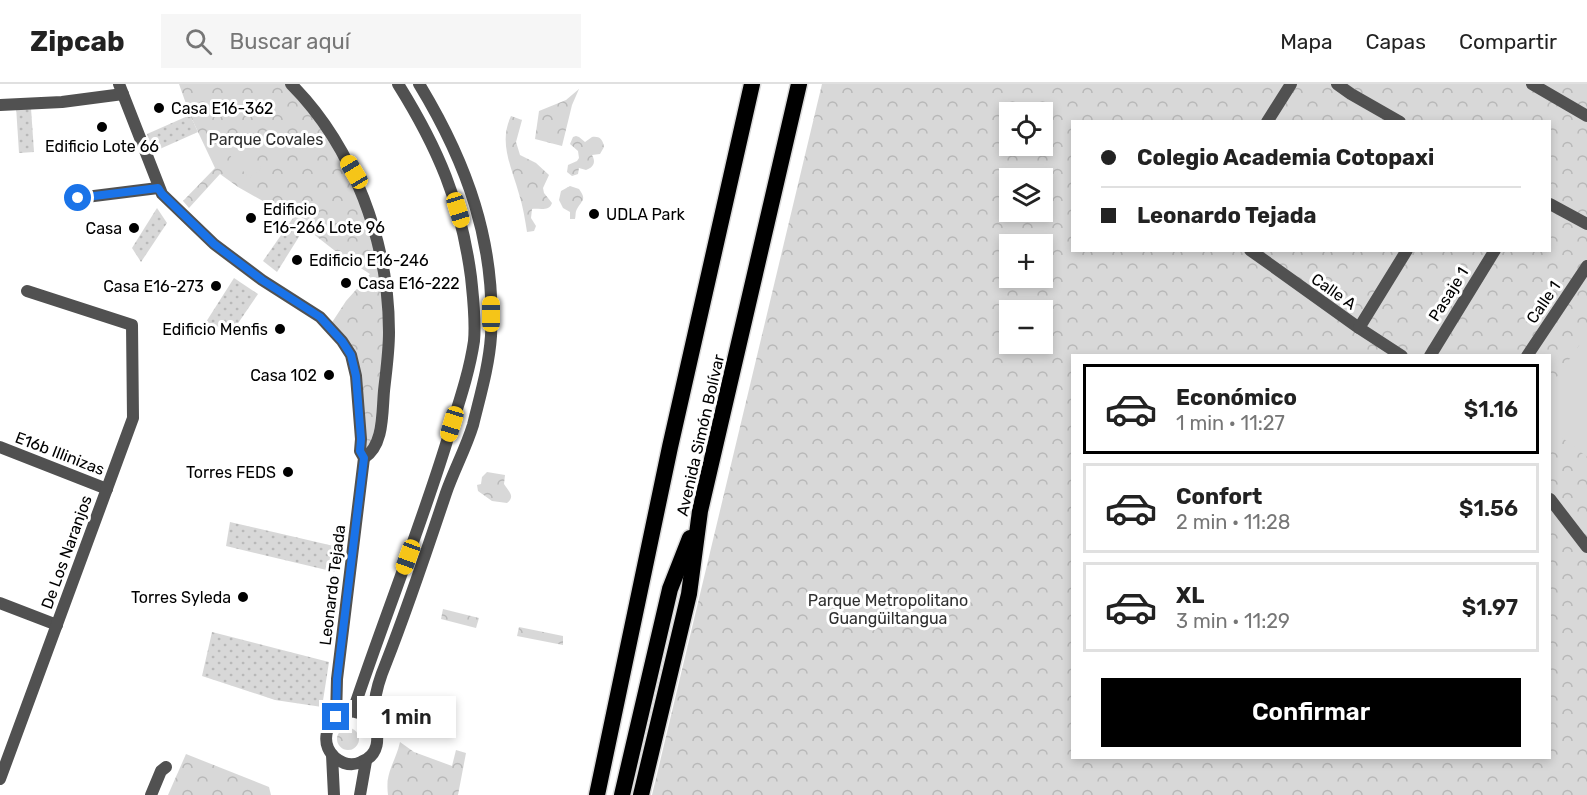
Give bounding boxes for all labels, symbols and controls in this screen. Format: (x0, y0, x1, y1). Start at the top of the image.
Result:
search box (161, 14, 581, 68)
text: Zipcab (30, 25, 125, 58)
icon: search (182, 25, 215, 58)
text: Buscar aquí (230, 28, 350, 55)
text: Mapa (1280, 29, 1333, 54)
text: Capas (1366, 29, 1426, 54)
text: Compartir (1459, 29, 1557, 54)
place label: Casa E16-362 (171, 99, 274, 118)
marker: Casa E16-362 (152, 101, 166, 115)
map controls (999, 102, 1053, 354)
button: locate (999, 102, 1053, 156)
marker: Edificio Lote 66 (95, 120, 109, 134)
park label: Parque Covales (209, 130, 323, 149)
place label: Edificio Lote 66 (45, 137, 159, 156)
text: Colegio Academia Cotopaxi (1137, 144, 1434, 171)
car (337, 152, 371, 192)
button: layers (999, 168, 1053, 222)
route start (64, 184, 91, 211)
car (444, 190, 472, 230)
place label: Edificio E16-266 Lote 96 (263, 200, 385, 237)
text: Leonardo Tejada (1137, 202, 1317, 229)
place label: UDLA Park (606, 205, 685, 224)
marker: UDLA Park (587, 207, 601, 221)
marker: Edificio E16-266 Lote 96 (244, 211, 258, 225)
place label: Casa (86, 219, 122, 238)
marker: Casa (127, 221, 141, 235)
button: + (999, 234, 1053, 288)
place label: Edificio E16-246 (309, 251, 429, 270)
marker: Edificio E16-246 (290, 253, 304, 267)
street label: Pasaje 1 (1424, 264, 1472, 325)
street label: Calle A (1308, 269, 1360, 314)
place label: Casa E16-222 (358, 274, 460, 293)
marker: Casa E16-222 (339, 276, 353, 290)
place label: Casa E16-273 (103, 277, 204, 296)
street label: Calle 1 (1522, 277, 1564, 327)
marker: Casa E16-273 (209, 279, 223, 293)
car (482, 296, 500, 332)
button: − (999, 300, 1053, 354)
place label: Edificio Menfis (162, 320, 268, 339)
marker: Edificio Menfis (273, 322, 287, 336)
street label: Avenida Simón Bolívar (673, 352, 728, 518)
place label: Casa 102 (250, 366, 317, 385)
marker: Casa 102 (322, 368, 336, 382)
icon: car (1104, 382, 1158, 436)
text: Económico (1176, 384, 1297, 411)
text: $1.16 (1464, 396, 1518, 423)
car (438, 404, 466, 444)
text: 1 min · 11:27 (1176, 411, 1285, 435)
street label: E16b Illinizas (12, 428, 107, 479)
place label: Torres FEDS (186, 463, 276, 482)
marker: Torres FEDS (281, 465, 295, 479)
icon: car (1104, 481, 1158, 535)
text: Confort (1176, 483, 1262, 510)
street label: De Los Naranjos (37, 493, 96, 612)
text: $1.56 (1459, 495, 1518, 522)
text: 2 min · 11:28 (1176, 510, 1290, 534)
street label: Leonardo Tejada (316, 524, 349, 647)
car (393, 537, 423, 577)
icon: car (1104, 580, 1158, 634)
text: XL (1176, 582, 1204, 609)
place label: Torres Syleda (131, 588, 231, 607)
marker: Torres Syleda (236, 590, 250, 604)
park label: Parque Metropolitano Guangüiltangua (808, 591, 968, 628)
text: $1.97 (1462, 594, 1518, 621)
text: 3 min · 11:29 (1176, 609, 1290, 633)
button: Confirmar (1101, 678, 1521, 747)
callout: 1 min (357, 696, 456, 738)
route end (322, 703, 349, 730)
text: 1 min (381, 705, 432, 729)

